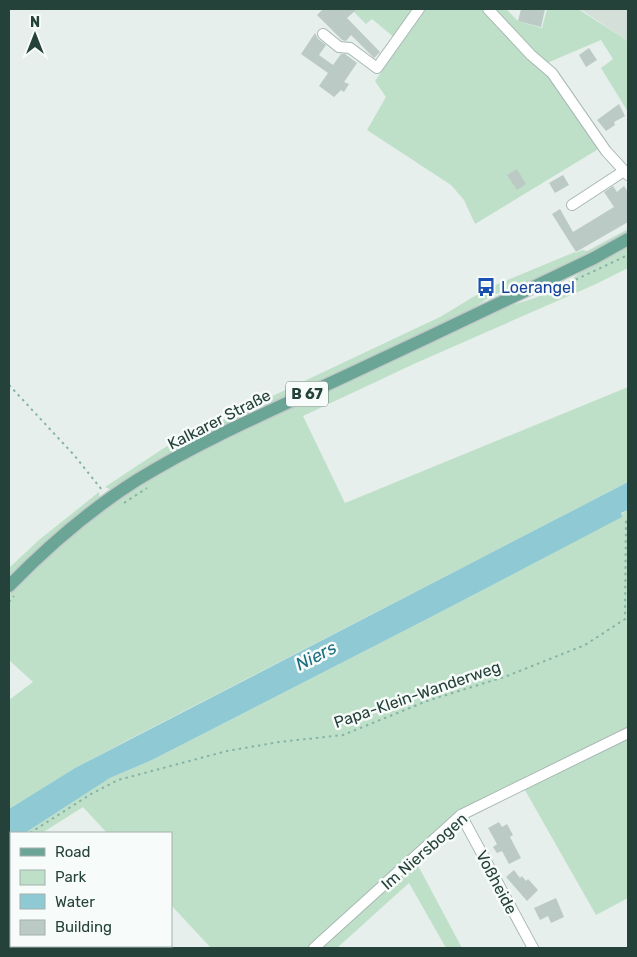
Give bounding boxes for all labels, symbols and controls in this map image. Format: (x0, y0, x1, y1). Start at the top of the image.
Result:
north arrow (10, 10, 60, 60)
text: N (30, 14, 40, 31)
bus stop icon: Loerangel (475, 276, 497, 298)
place label: Loerangel (501, 278, 575, 297)
road number: B 67 (286, 382, 328, 406)
street label: Kalkarer Straße (165, 385, 274, 454)
water label: Niers (292, 636, 340, 676)
street label: Papa-Klein-Wanderweg (331, 657, 503, 732)
street label: Im Niersbogen (377, 809, 471, 894)
legend (10, 832, 172, 947)
text: Road (55, 843, 91, 861)
street label: Voßheide (472, 847, 521, 917)
text: Park (55, 868, 86, 886)
text: Water (55, 893, 95, 911)
text: Building (55, 918, 112, 936)

